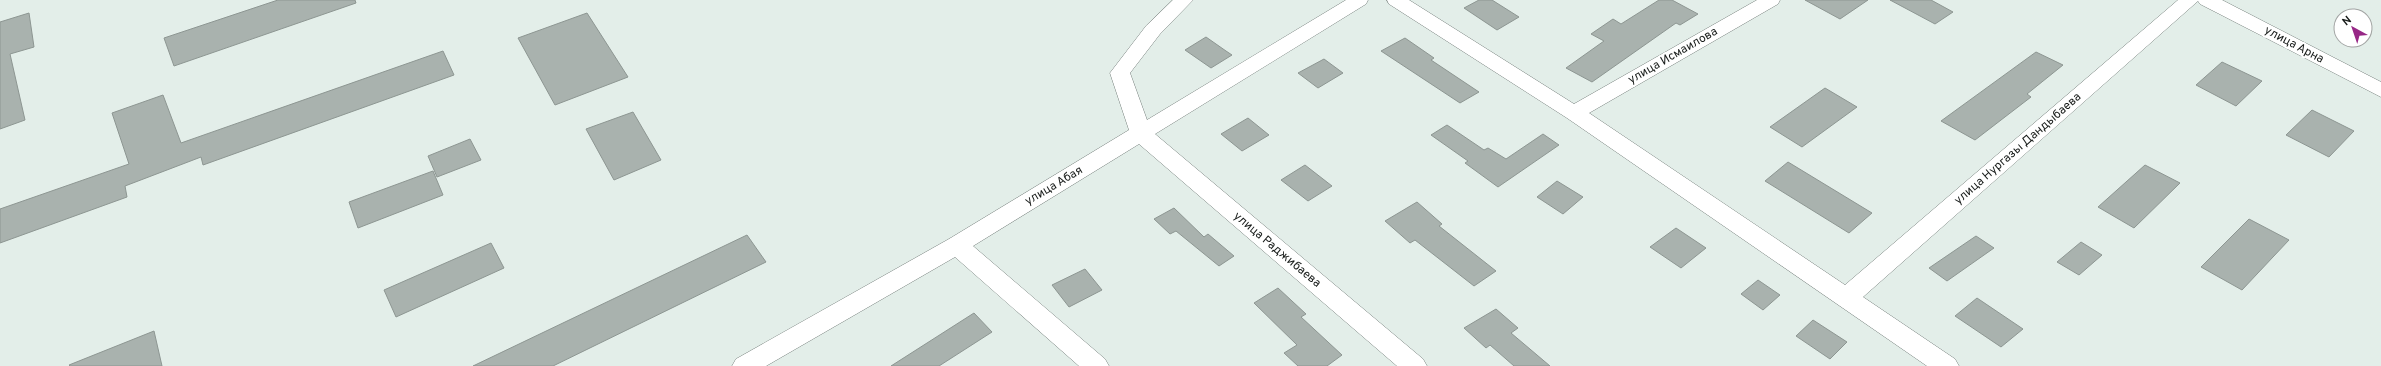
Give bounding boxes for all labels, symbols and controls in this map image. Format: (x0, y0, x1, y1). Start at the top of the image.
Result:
north arrow (2333, 8, 2373, 48)
text: N (2340, 13, 2355, 29)
street label: улица Арна (2261, 23, 2327, 67)
street label: улица Исмаилова (1625, 24, 1721, 88)
street label: улица Нургазы Дандыбаева (1951, 89, 2085, 209)
street label: улица Абая (1022, 162, 1086, 210)
street label: улица Раджибаева (1230, 209, 1324, 291)

